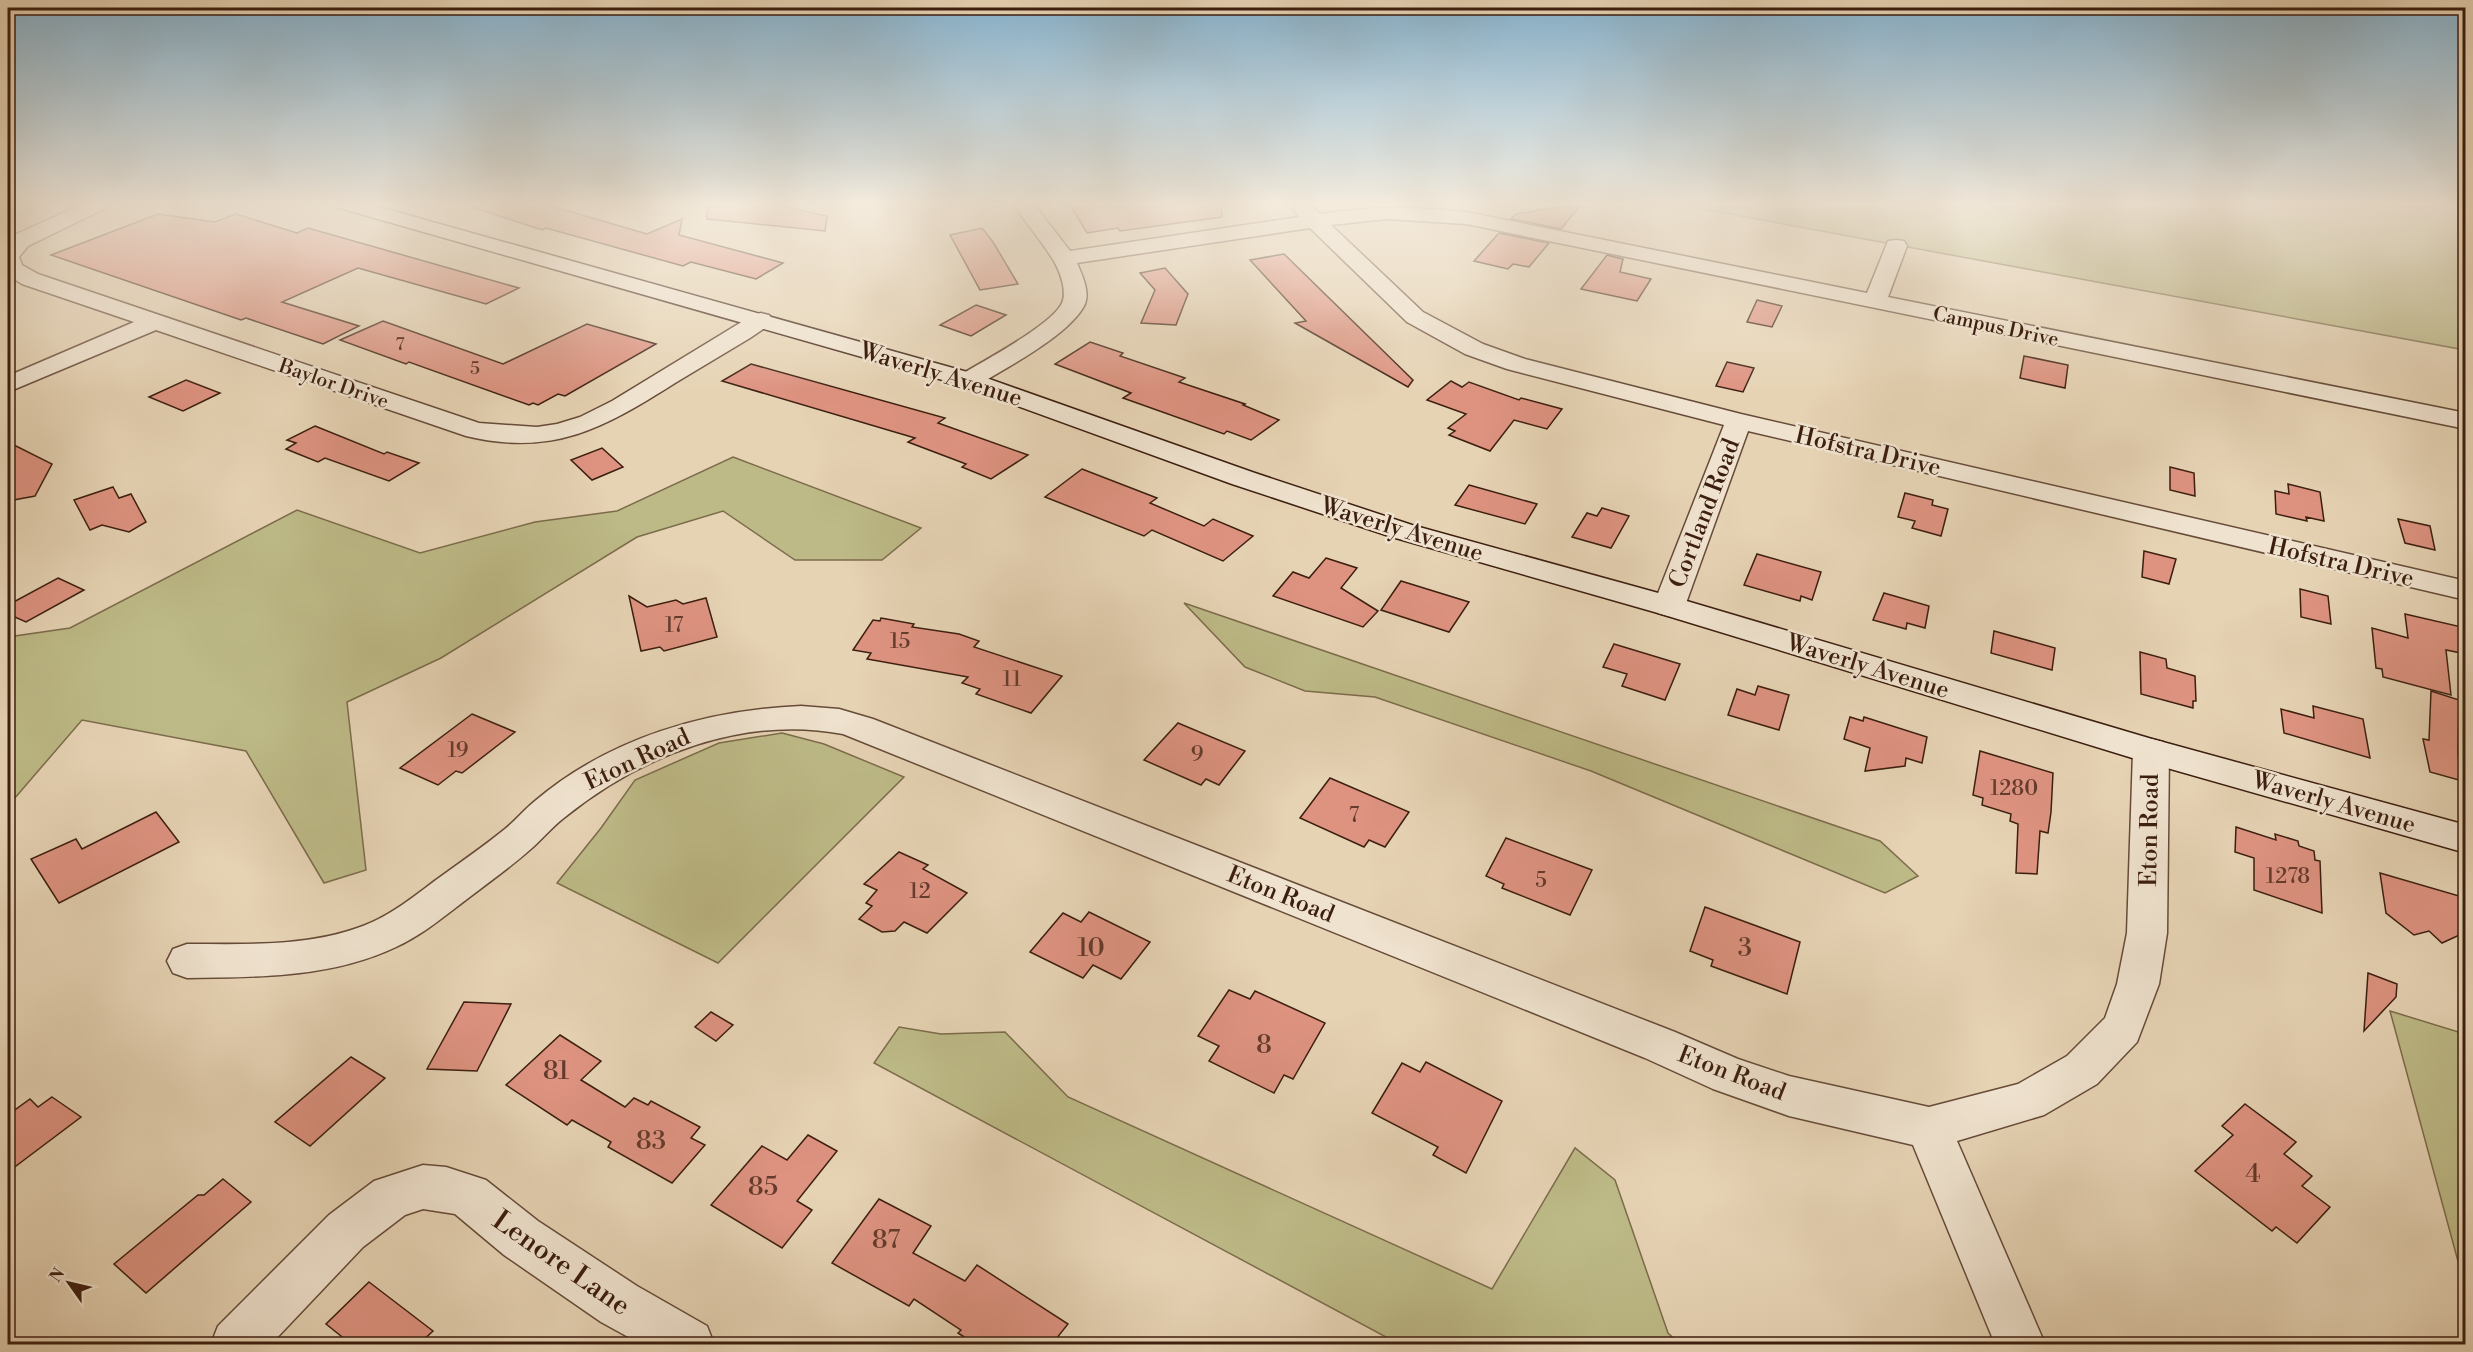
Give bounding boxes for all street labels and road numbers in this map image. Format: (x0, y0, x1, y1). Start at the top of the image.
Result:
street label: Campus Drive (1930, 302, 2061, 353)
street label: Waverly Avenue (855, 336, 1026, 414)
street label: Baylor Drive (274, 354, 392, 415)
street label: Hofstra Drive (1792, 421, 1944, 483)
street label: Cortland Road (1663, 434, 1747, 592)
street label: Waverly Avenue (1316, 491, 1487, 569)
street label: Hofstra Drive (2265, 532, 2417, 594)
street label: Waverly Avenue (1782, 628, 1953, 706)
street label: Eton Road (580, 722, 695, 797)
street label: Waverly Avenue (2248, 765, 2419, 841)
street label: Eton Road (2134, 773, 2166, 887)
street label: Eton Road (1223, 860, 1339, 930)
street label: Eton Road (1673, 1040, 1790, 1108)
street label: Lenore Lane (485, 1203, 637, 1324)

